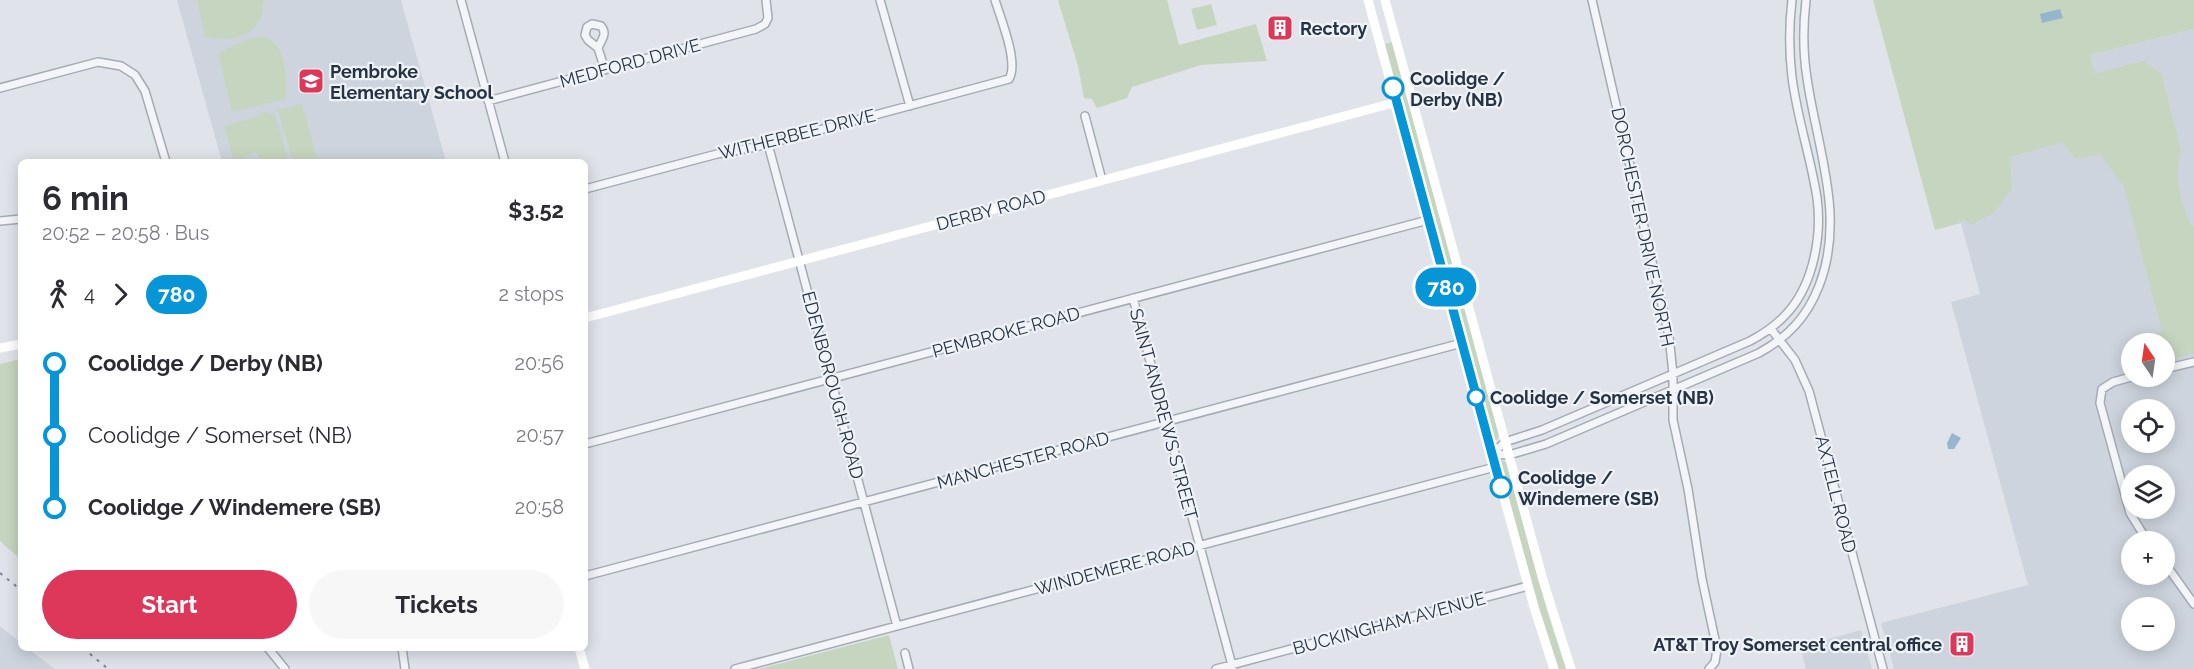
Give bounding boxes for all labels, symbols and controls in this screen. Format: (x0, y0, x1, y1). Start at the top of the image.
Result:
building icon: Rectory (1265, 13, 1295, 43)
place label: Rectory (1300, 18, 1367, 39)
street label: MEDFORD DRIVE (557, 34, 703, 92)
place label: Pembroke Elementary School (330, 61, 494, 103)
school or university icon: Pembroke Elementary School (296, 66, 326, 96)
place label: Coolidge / Derby (NB) (1410, 68, 1506, 110)
marker: Coolidge / Derby (NB) (1382, 77, 1404, 99)
street label: WITHERBEE DRIVE (716, 104, 878, 164)
street label: DORCHESTER DRIVE NORTH (1607, 105, 1679, 349)
text: 6 min (42, 179, 129, 218)
street label: DERBY ROAD (934, 185, 1048, 235)
text: $3.52 (508, 197, 564, 223)
text: 20:52 – 20:58 · Bus (42, 221, 209, 245)
line badge: 780 (1412, 268, 1480, 306)
text: 780 (1427, 275, 1465, 300)
icon: walk (42, 278, 75, 311)
icon: forward (104, 278, 137, 311)
text: 4 (84, 282, 95, 306)
text: 780 (158, 282, 195, 307)
text: 2 stops (498, 282, 564, 306)
street label: EDENBOROUGH ROAD (798, 289, 868, 481)
street label: PEMBROKE ROAD (930, 302, 1082, 362)
street label: SAINT ANDREWS STREET (1126, 306, 1202, 522)
north arrow (2121, 333, 2175, 387)
map controls (2121, 333, 2175, 651)
text: Coolidge / Derby (NB) (88, 350, 323, 376)
text: 20:56 (515, 351, 564, 375)
place label: Coolidge / Somerset (NB) (1490, 387, 1714, 408)
marker: Coolidge / Somerset (NB) (1467, 388, 1485, 406)
button: locate (2121, 399, 2175, 453)
text: Coolidge / Somerset (NB) (88, 422, 352, 448)
text: 20:57 (516, 423, 564, 447)
street label: MANCHESTER ROAD (935, 427, 1112, 493)
street label: AXTELL ROAD (1811, 433, 1861, 555)
button: layers (2121, 465, 2175, 519)
place label: Coolidge / Windemere (SB) (1518, 467, 1659, 509)
marker: Coolidge / Windemere (SB) (1490, 476, 1512, 498)
text: Coolidge / Windemere (SB) (88, 494, 381, 520)
text: 20:58 (515, 495, 564, 519)
button: + (2121, 531, 2175, 585)
street label: WINDEMERE ROAD (1033, 536, 1197, 599)
button: Start (42, 570, 297, 639)
button: Tickets (309, 570, 564, 639)
street label: BUCKINGHAM AVENUE (1290, 587, 1488, 659)
button: − (2121, 597, 2175, 651)
building icon: AT&T Troy Somerset central office (1947, 629, 1977, 659)
place label: AT&T Troy Somerset central office (1653, 634, 1942, 655)

